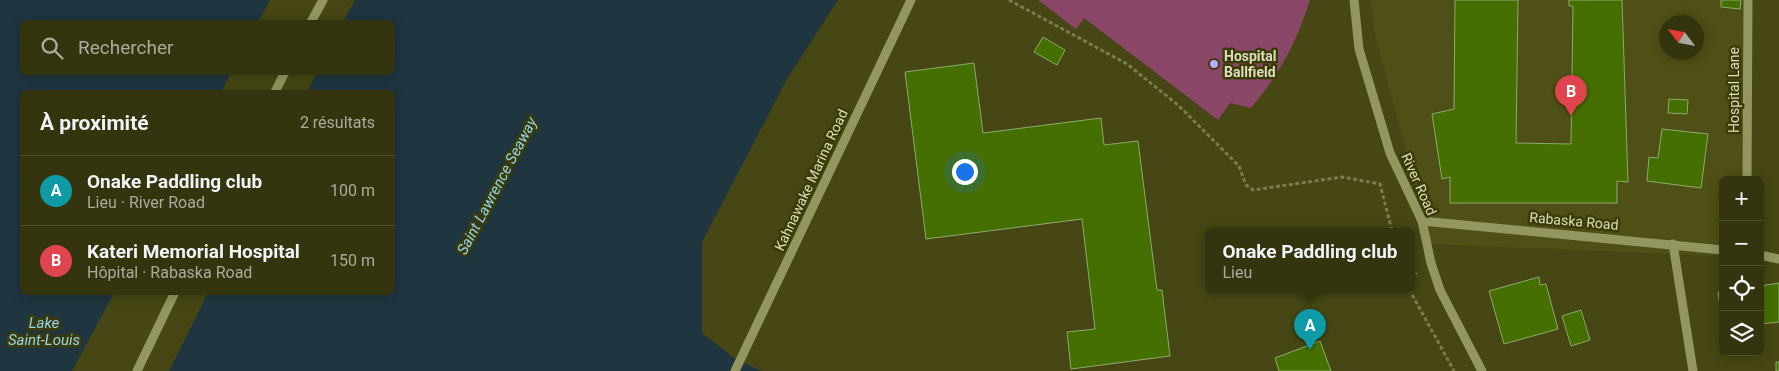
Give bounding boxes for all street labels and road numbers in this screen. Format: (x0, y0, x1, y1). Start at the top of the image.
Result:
street label: Hospital Lane (1726, 47, 1742, 133)
street label: Kahnawake Marina Road (771, 107, 851, 253)
street label: River Road (1398, 150, 1440, 218)
street label: Rabaska Road (1529, 209, 1619, 233)

